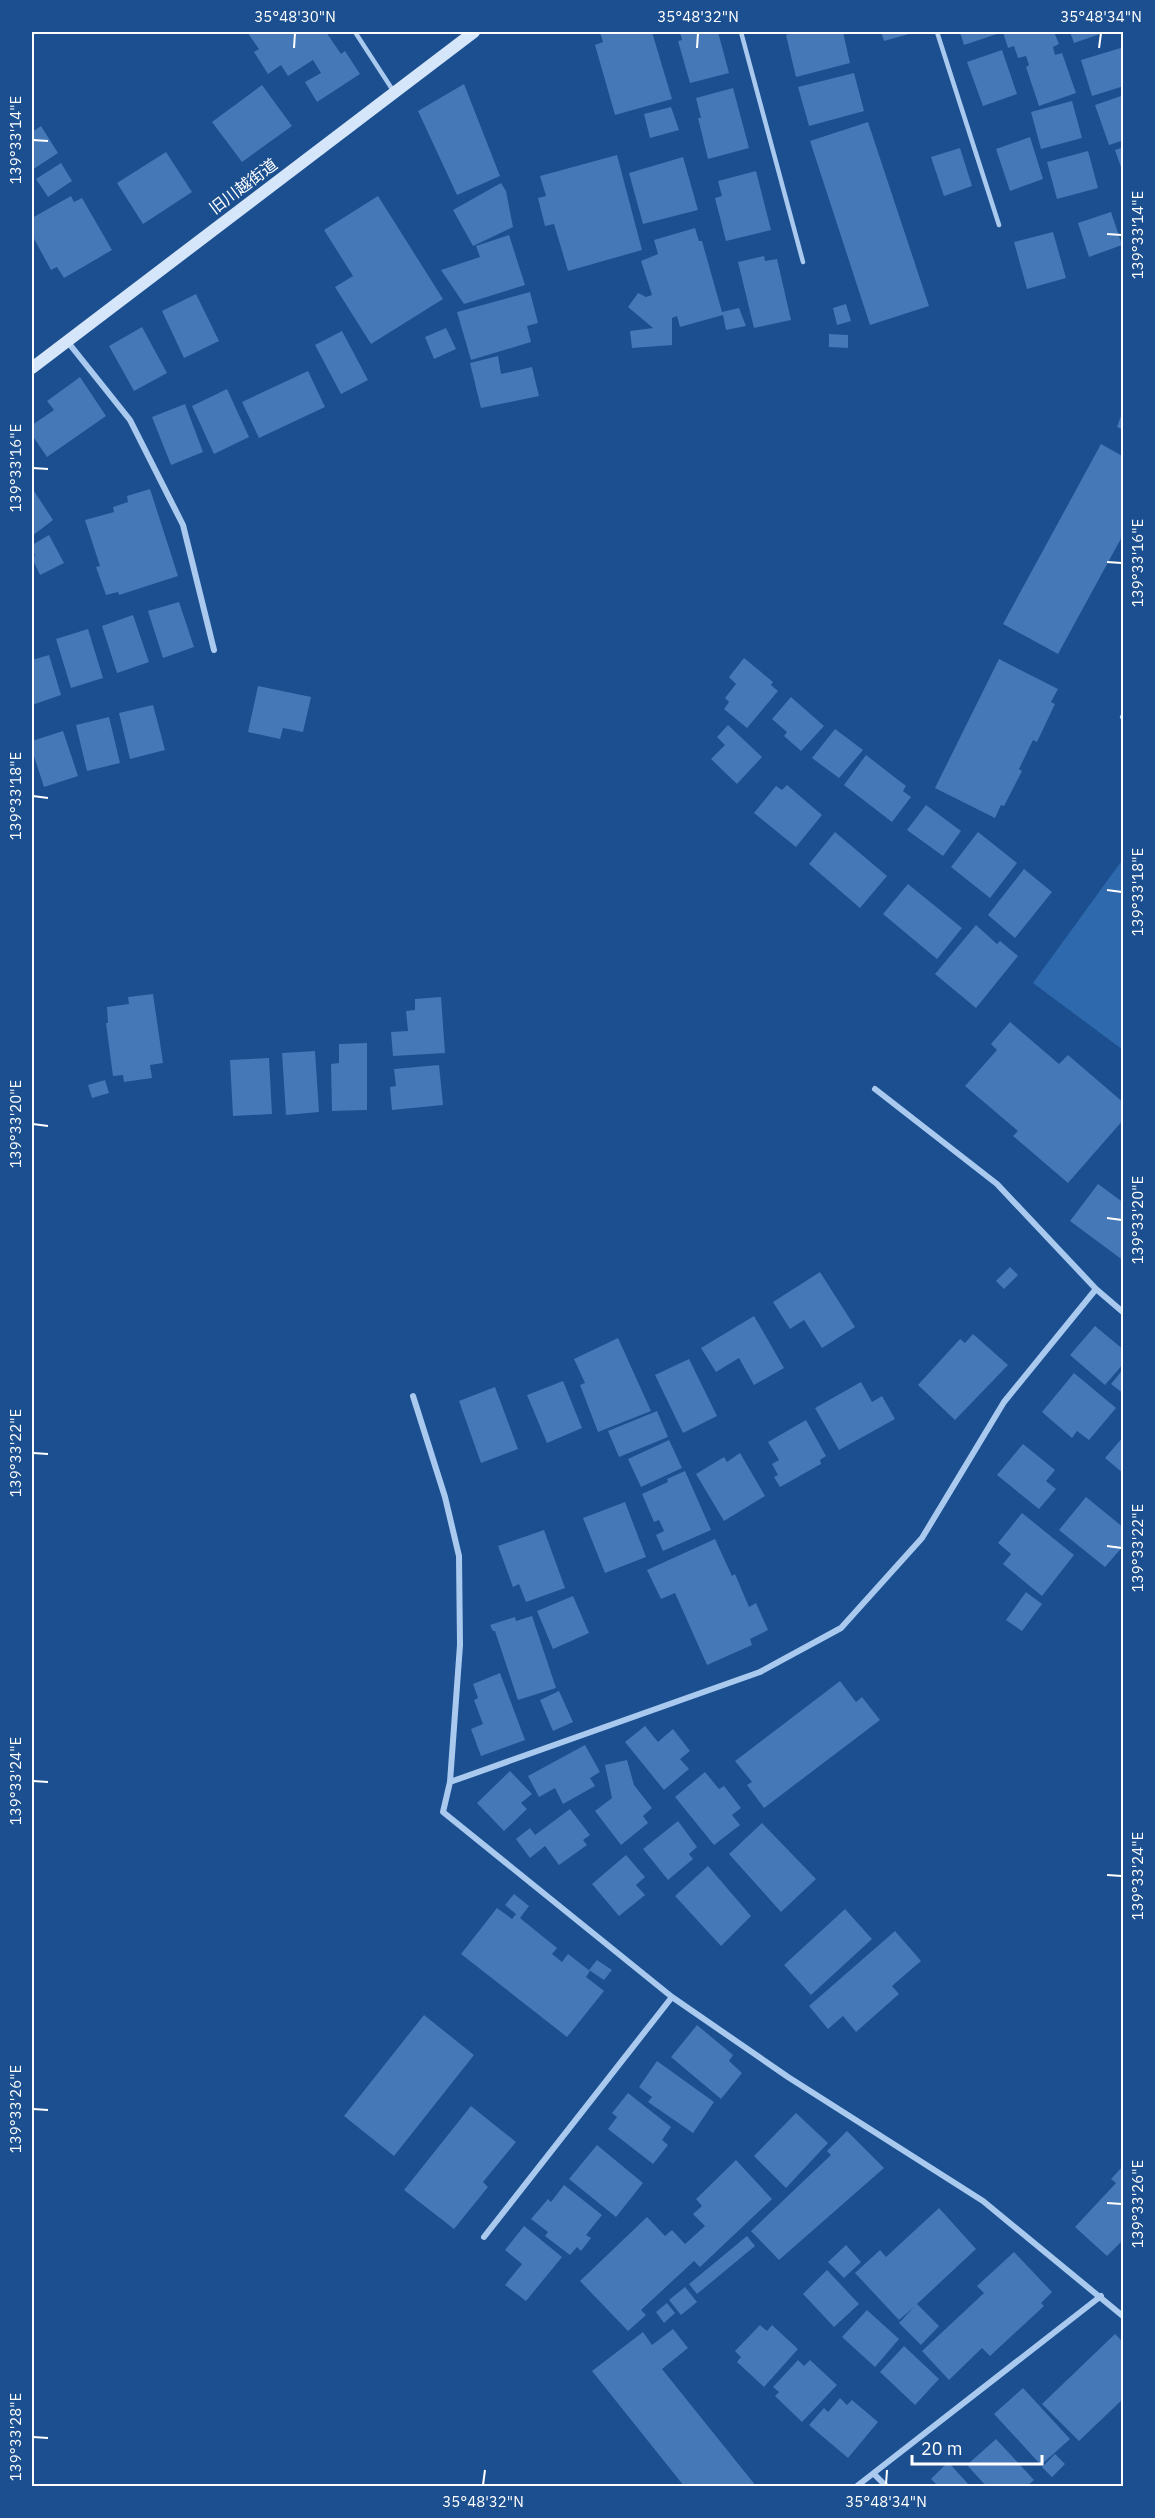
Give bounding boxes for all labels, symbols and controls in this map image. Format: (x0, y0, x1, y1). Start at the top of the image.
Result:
text: 35°48'30"N (254, 7, 336, 26)
text: 35°48'32"N (657, 7, 739, 26)
text: 35°48'34"N (1060, 7, 1142, 26)
text: 139°33'14"E (6, 96, 25, 184)
street label: 旧川越街道 (205, 154, 281, 218)
text: 139°33'14"E (1128, 191, 1147, 279)
text: 139°33'16"E (6, 424, 25, 512)
text: 139°33'16"E (1128, 519, 1147, 607)
text: 139°33'18"E (6, 752, 25, 840)
text: 139°33'18"E (1128, 848, 1147, 936)
text: 139°33'20"E (6, 1080, 25, 1168)
text: 139°33'20"E (1128, 1176, 1147, 1264)
text: 139°33'22"E (6, 1409, 25, 1497)
text: 139°33'22"E (1128, 1504, 1147, 1592)
text: 139°33'24"E (6, 1737, 25, 1825)
text: 139°33'24"E (1128, 1832, 1147, 1920)
text: 139°33'26"E (6, 2065, 25, 2153)
text: 139°33'26"E (1128, 2160, 1147, 2248)
text: 139°33'28"E (6, 2393, 25, 2481)
scale bar (912, 2428, 1042, 2466)
text: 20 m (921, 2437, 963, 2460)
text: 35°48'32"N (442, 2492, 524, 2511)
text: 35°48'34"N (845, 2492, 927, 2511)

